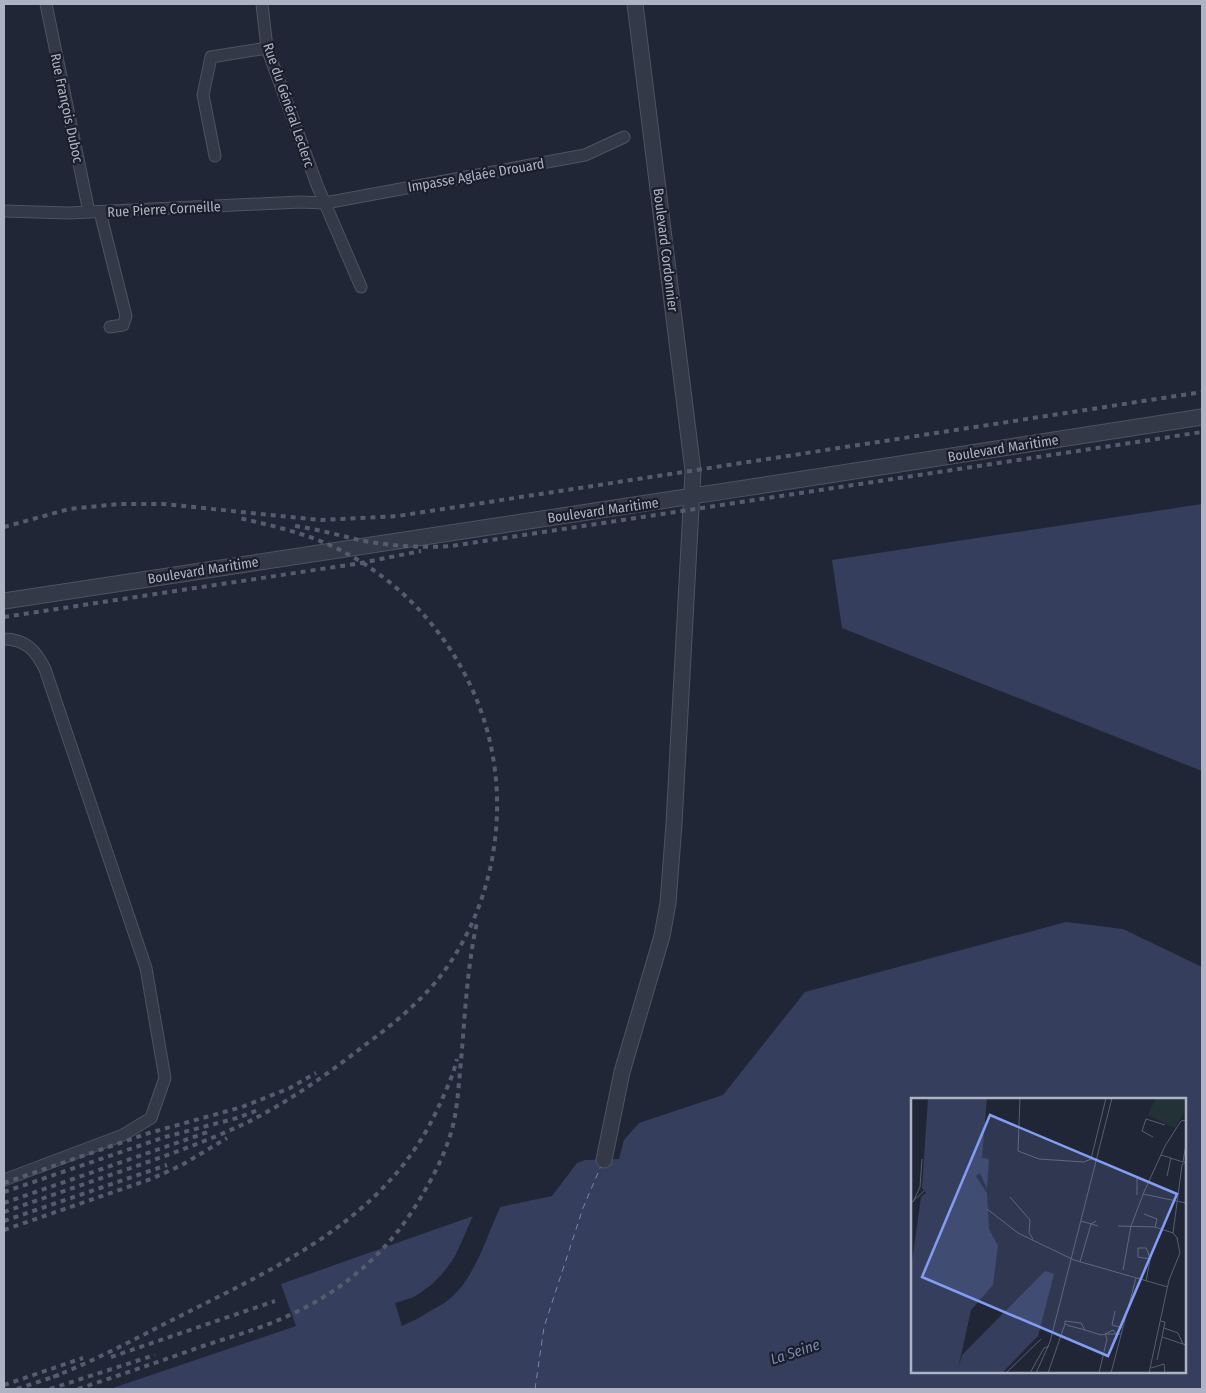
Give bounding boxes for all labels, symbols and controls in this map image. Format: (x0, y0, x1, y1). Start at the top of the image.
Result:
street label: Rue du Général Leclerc (259, 41, 318, 170)
street label: Rue François Duboc (47, 52, 86, 164)
street label: Impasse Aglaée Drouard (407, 155, 546, 196)
street label: Boulevard Cordonnier (649, 187, 682, 313)
street label: Rue Pierre Corneille (107, 198, 221, 221)
street label: Boulevard Maritime (946, 431, 1060, 466)
street label: Boulevard Maritime (546, 494, 660, 527)
street label: Boulevard Maritime (146, 553, 260, 588)
inset map (911, 1098, 1186, 1373)
water label: La Seine (768, 1336, 822, 1368)

